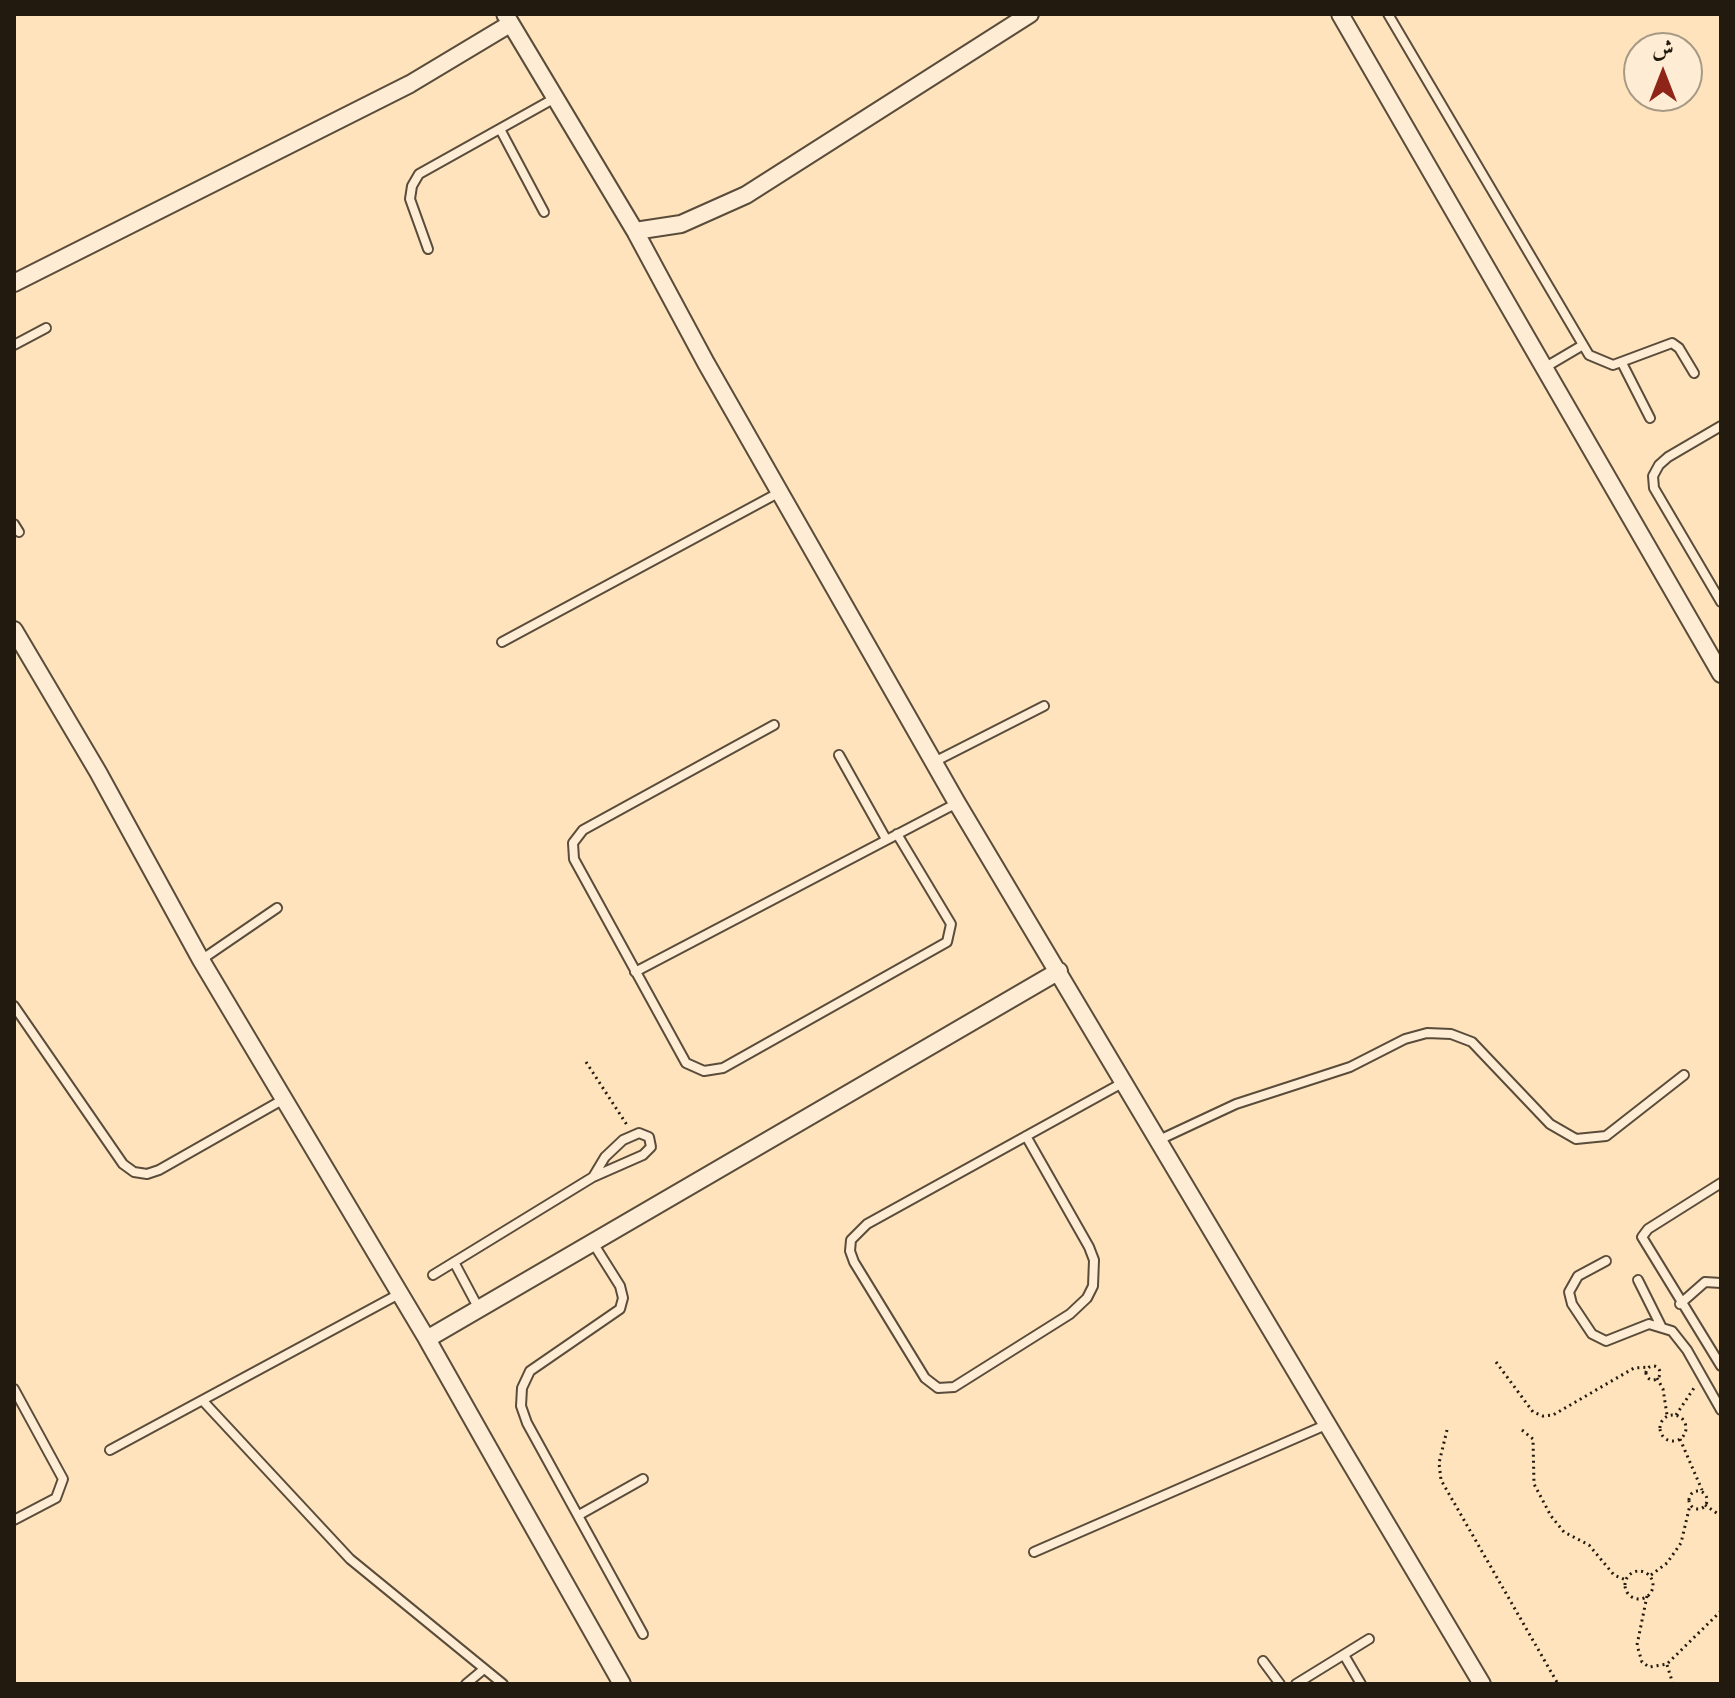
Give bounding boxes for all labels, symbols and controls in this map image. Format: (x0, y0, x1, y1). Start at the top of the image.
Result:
north arrow (1623, 32, 1703, 112)
text: ش (1652, 36, 1674, 64)

